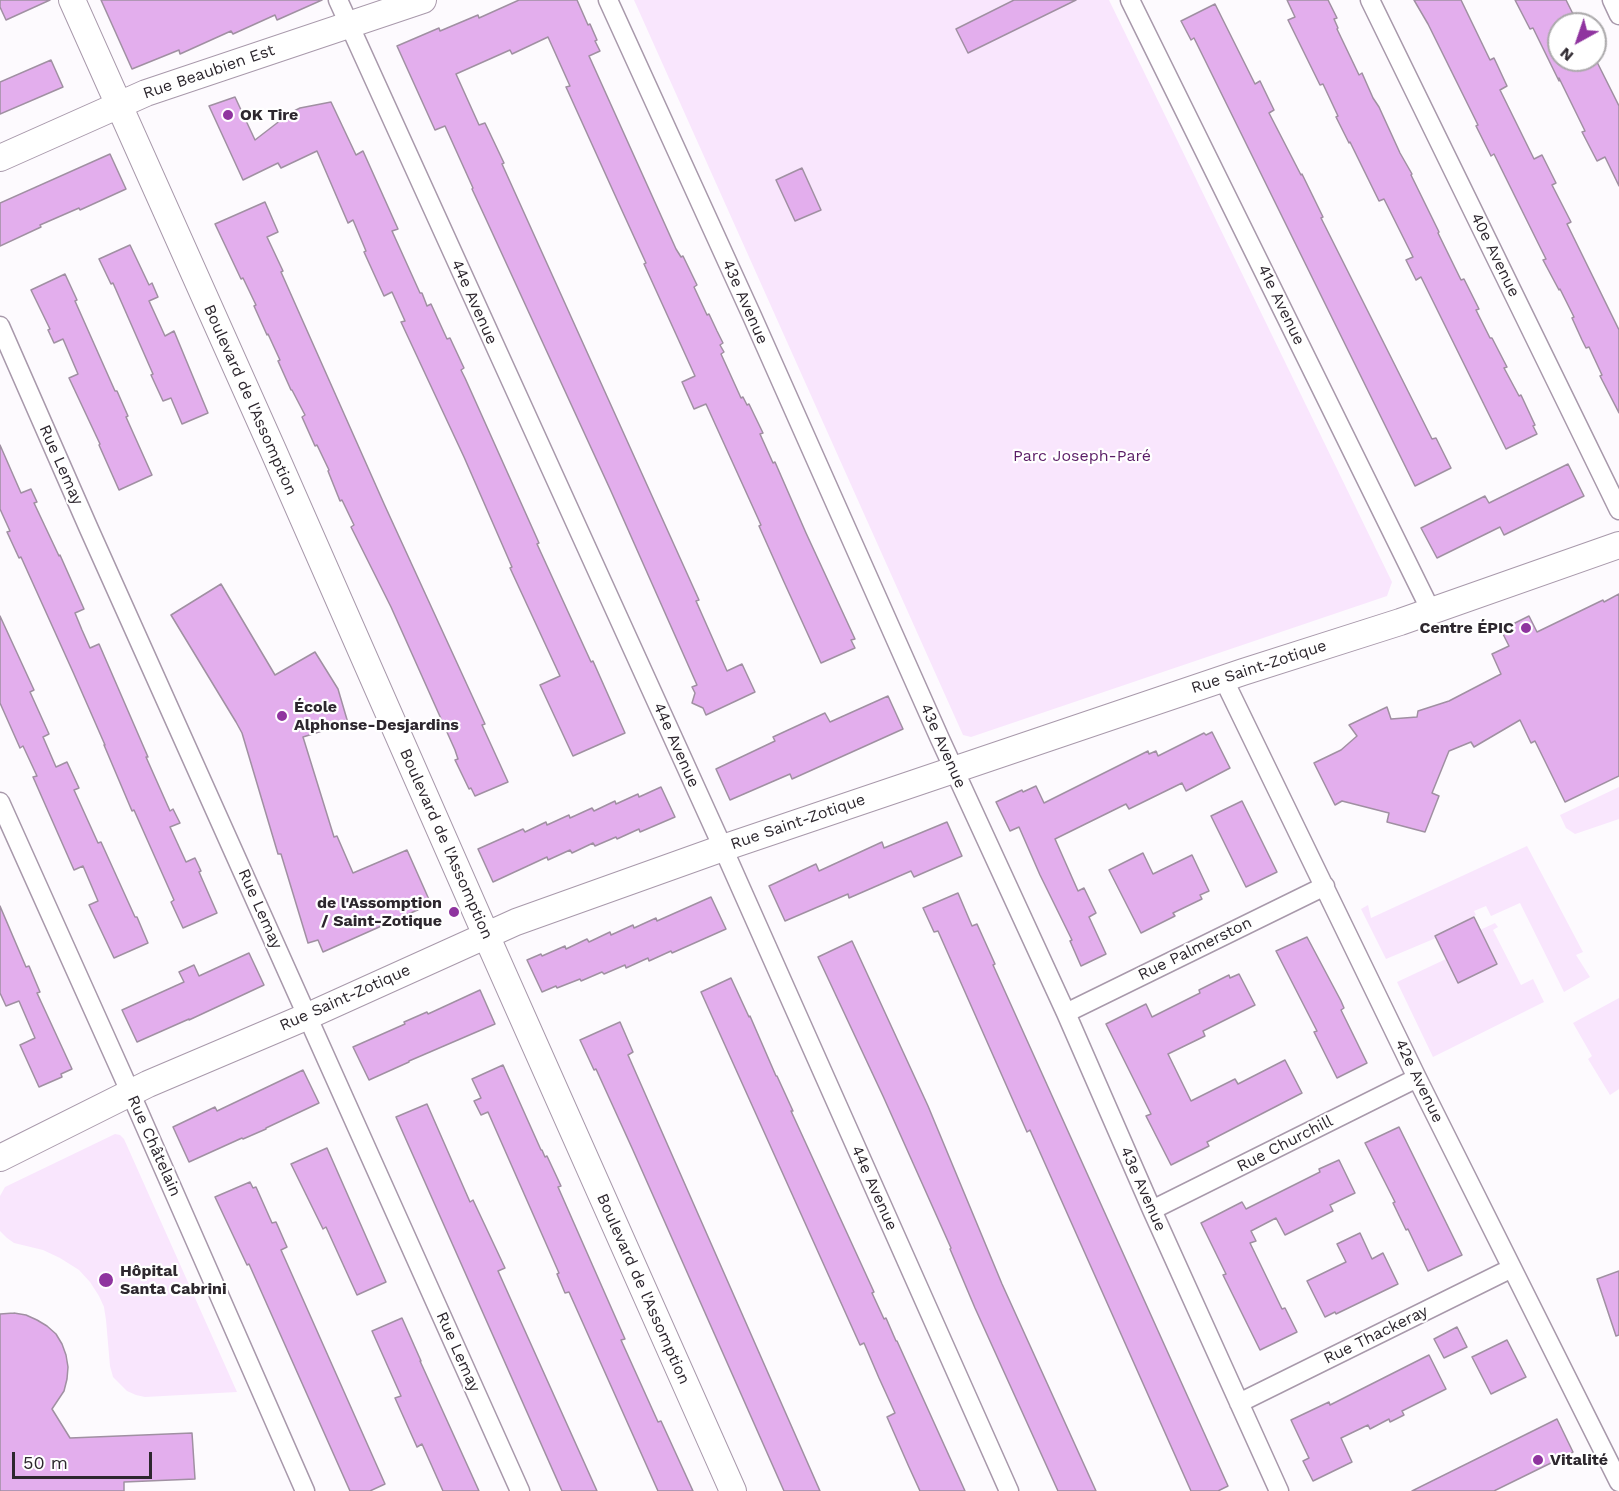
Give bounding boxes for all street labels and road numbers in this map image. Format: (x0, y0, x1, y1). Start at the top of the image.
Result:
street label: Rue Beaubien Est (141, 40, 277, 104)
street label: 40e Avenue (1466, 210, 1524, 300)
street label: 44e Avenue (447, 257, 501, 347)
street label: 43e Avenue (718, 257, 772, 347)
street label: 41e Avenue (1253, 262, 1309, 348)
street label: Boulevard de l'Assomption (199, 302, 301, 498)
street label: Rue Lemay (35, 422, 87, 508)
street label: Rue Saint-Zotique (1189, 636, 1329, 698)
street label: 44e Avenue (649, 700, 703, 790)
street label: 43e Avenue (916, 701, 970, 791)
street label: Boulevard de l'Assomption (395, 746, 497, 942)
street label: Rue Saint-Zotique (728, 790, 868, 854)
street label: Rue Lemay (234, 866, 286, 952)
street label: Rue Palmerston (1135, 913, 1255, 985)
street label: Rue Saint-Zotique (277, 961, 413, 1035)
street label: 42e Avenue (1391, 1036, 1447, 1126)
street label: Rue Châtelain (123, 1092, 185, 1200)
street label: Rue Churchill (1234, 1112, 1336, 1176)
street label: 44e Avenue (847, 1143, 901, 1233)
street label: 43e Avenue (1116, 1144, 1170, 1234)
street label: Boulevard de l'Assomption (592, 1191, 694, 1387)
street label: Rue Thackeray (1321, 1302, 1431, 1368)
street label: Rue Lemay (432, 1309, 484, 1395)

